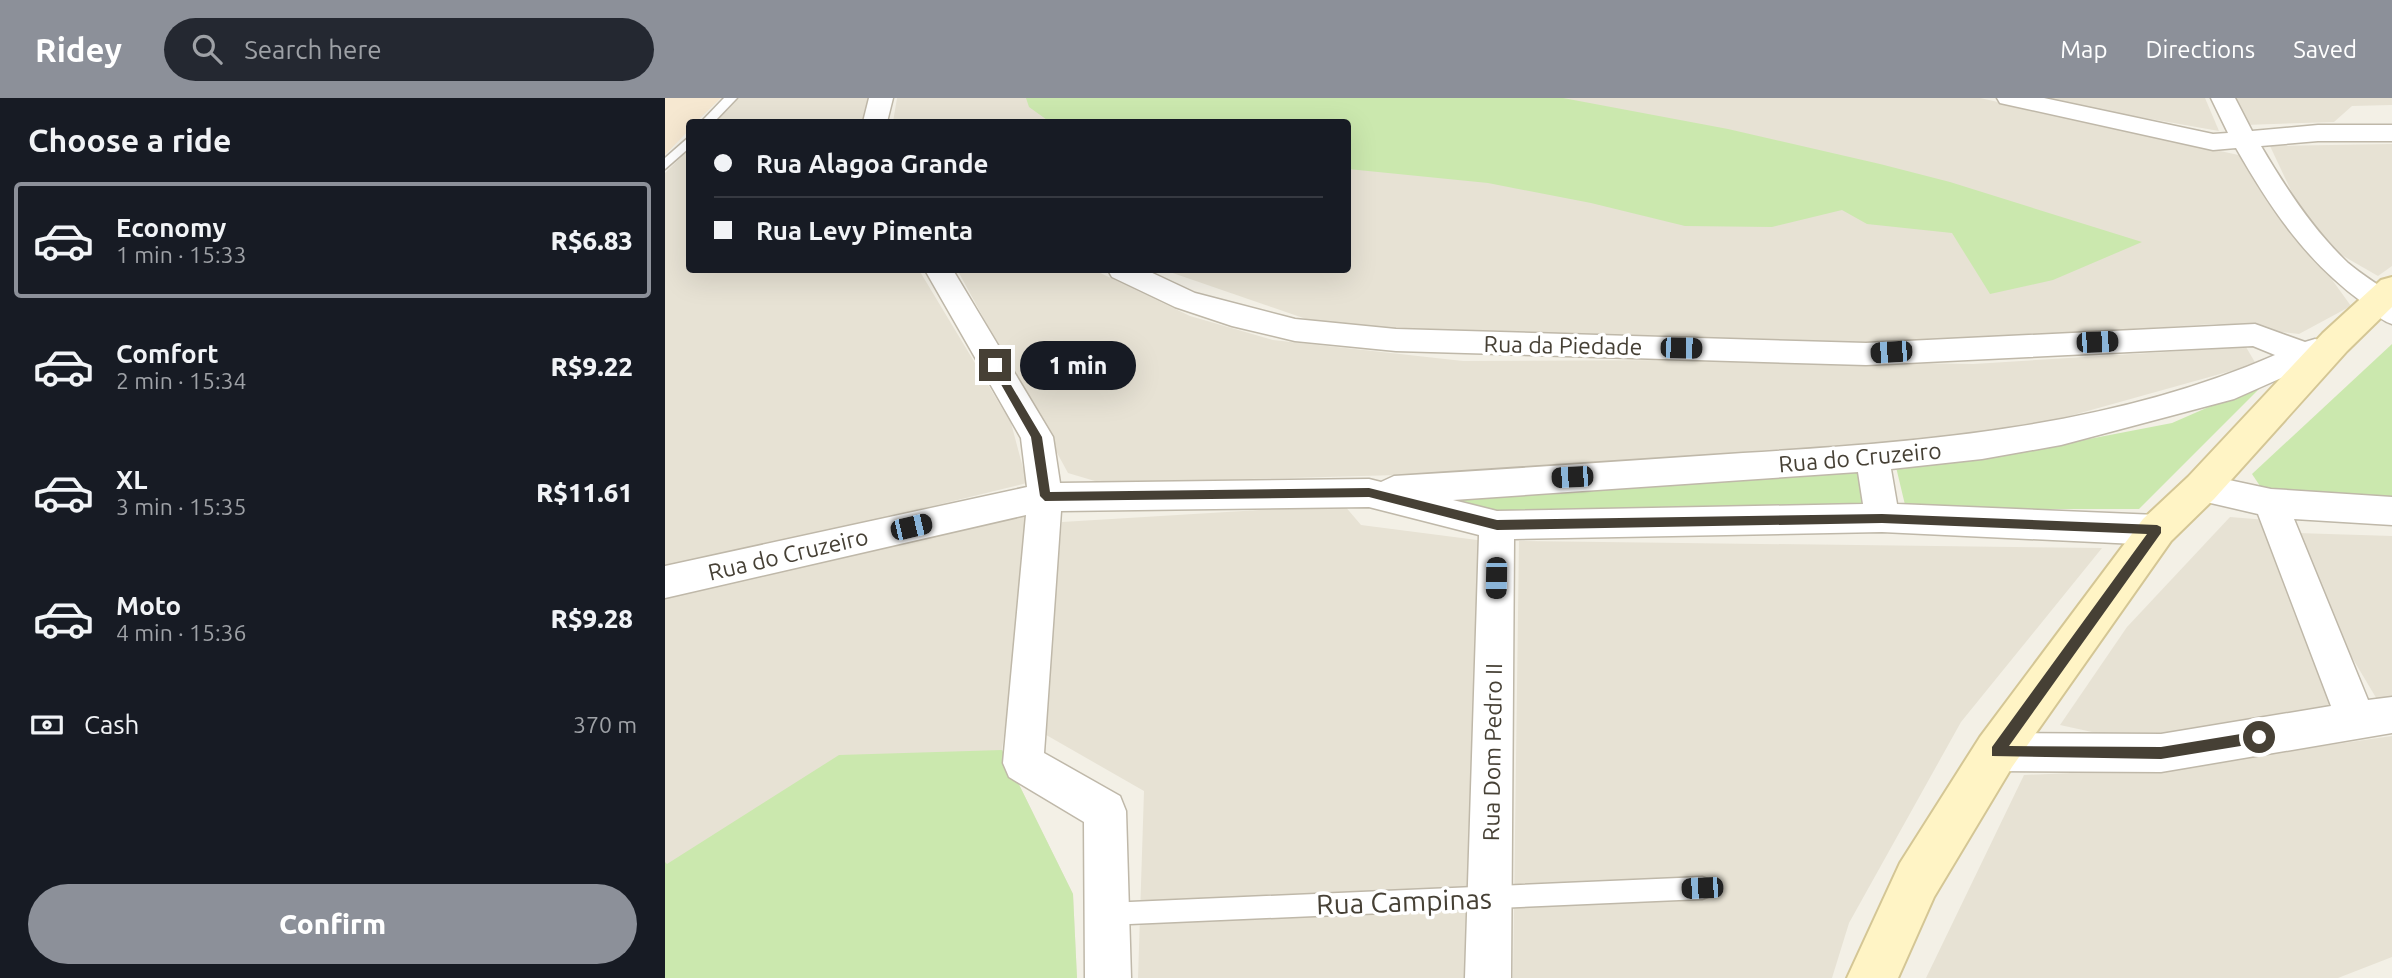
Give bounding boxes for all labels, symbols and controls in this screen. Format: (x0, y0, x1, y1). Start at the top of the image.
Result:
search box (164, 18, 654, 81)
icon: search (188, 30, 226, 68)
text: Ridey (35, 31, 122, 68)
text: Search here (244, 35, 382, 64)
text: Map (2060, 36, 2107, 63)
text: Directions (2145, 36, 2255, 63)
text: Saved (2293, 36, 2357, 63)
text: Choose a ride (28, 122, 231, 158)
text: Rua Alagoa Grande (756, 149, 989, 178)
icon: car (32, 209, 95, 272)
text: Economy (116, 213, 226, 242)
text: Rua Levy Pimenta (756, 216, 973, 245)
text: R$6.83 (551, 226, 633, 255)
text: 1 min · 15:33 (116, 242, 247, 267)
street label: Rua da Piedade (1484, 331, 1642, 359)
car (2076, 331, 2119, 353)
icon: car (32, 335, 95, 398)
car (1660, 337, 1703, 359)
text: Comfort (116, 339, 219, 368)
car (1870, 340, 1913, 364)
callout: 1 min (1019, 341, 1135, 390)
route end (979, 349, 1011, 381)
text: R$9.22 (551, 352, 633, 381)
text: 1 min (1049, 353, 1107, 378)
text: 2 min · 15:34 (116, 368, 247, 393)
street label: Rua do Cruzeiro (1777, 437, 1943, 477)
icon: car (32, 461, 95, 524)
text: XL (116, 465, 147, 494)
car (1551, 465, 1594, 489)
text: R$11.61 (536, 478, 633, 507)
text: 3 min · 15:35 (116, 494, 247, 519)
car (889, 512, 934, 542)
street label: Rua do Cruzeiro (706, 523, 870, 585)
car (1486, 557, 1507, 599)
icon: car (32, 587, 95, 650)
text: Moto (116, 591, 181, 620)
text: R$9.28 (551, 604, 633, 633)
text: 4 min · 15:36 (116, 620, 247, 645)
street label: Rua Dom Pedro II (1478, 663, 1506, 841)
icon: cash (28, 706, 66, 744)
text: Cash (84, 710, 139, 739)
text: 370 m (573, 712, 637, 737)
route start (2243, 721, 2275, 753)
car (1681, 877, 1724, 899)
street label: Rua Campinas (1316, 882, 1492, 920)
button: Confirm (28, 884, 637, 964)

